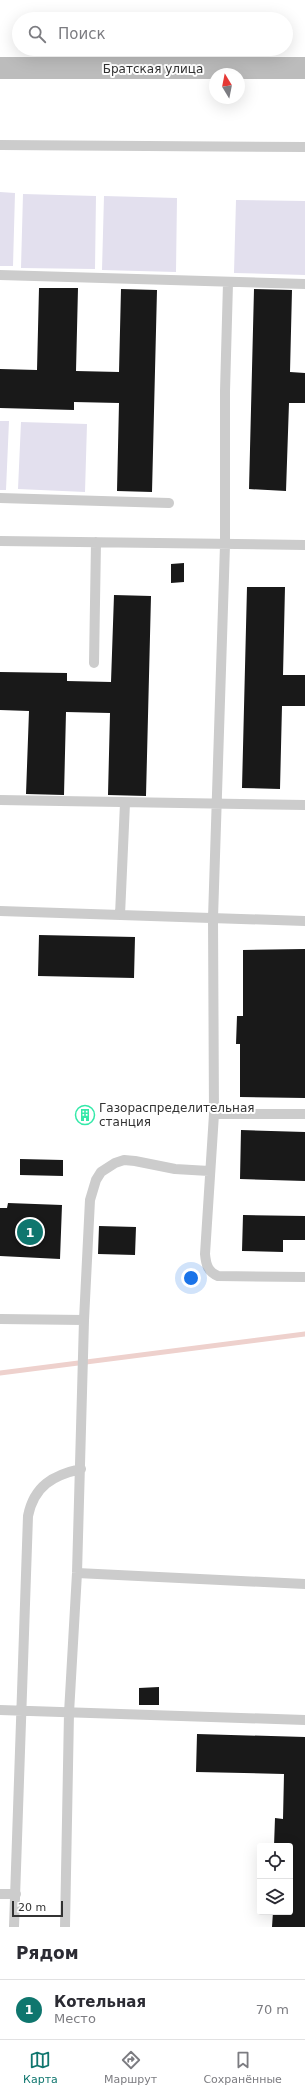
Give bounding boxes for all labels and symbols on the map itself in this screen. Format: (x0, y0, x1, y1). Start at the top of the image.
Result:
street label: Братская улица (103, 62, 203, 76)
north arrow (209, 68, 245, 104)
place label: Газораспределительная станция (99, 1101, 255, 1129)
building icon: Газораспределительная станция (74, 1104, 96, 1126)
pin: 1 (17, 1217, 43, 1247)
your location (181, 1268, 201, 1288)
scale bar (12, 1899, 63, 1918)

